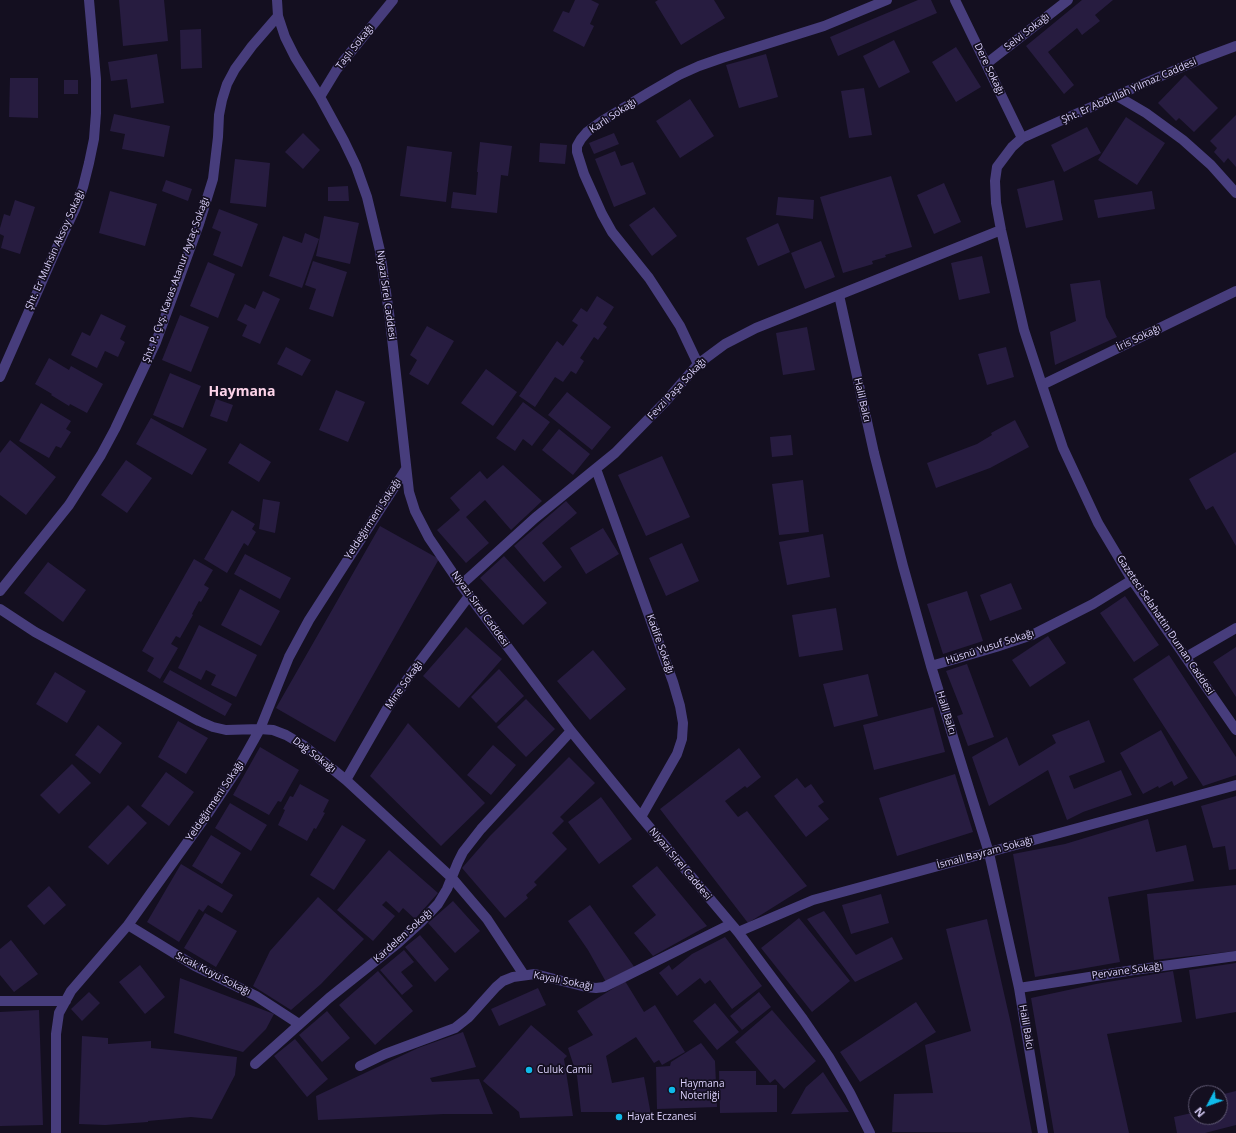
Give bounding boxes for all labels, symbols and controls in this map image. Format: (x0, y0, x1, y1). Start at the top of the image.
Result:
street label: Selvi Sokağı (1002, 11, 1052, 53)
street label: Taşlı Sokağı (334, 22, 376, 72)
street label: Dere Sokağı (971, 41, 1007, 97)
street label: Şht. Er Abdullah Yilmaz Caddesi (1060, 56, 1198, 126)
street label: Karlı Sokağı (587, 96, 639, 136)
street label: Şht. Er Muhsin Aksoy Sokağı (23, 188, 87, 312)
street label: Şht. P. Çvş. Kavas Atanur Aytaç Sokağı (140, 196, 212, 364)
street label: Niyazi Sirel Caddesi (374, 249, 398, 341)
street label: İris Sokağı (1115, 322, 1163, 354)
street label: Fevzi Paşa Sokağı (645, 356, 709, 422)
street label: Halil Balcı (851, 377, 873, 423)
district label: Haymana (209, 384, 275, 400)
street label: Yeldeğirmeni Sokağı (342, 476, 404, 562)
street label: Gazeteci Selahattin Duman Caddesi (1114, 553, 1216, 697)
street label: Niyazi Sirel Caddesi (449, 569, 511, 649)
street label: Kadife Sokağı (644, 613, 676, 675)
street label: Hüsnü Yusuf Sokağı (944, 627, 1036, 667)
street label: Mine Sokağı (383, 659, 425, 711)
street label: Halil Balcı (934, 690, 958, 736)
street label: Dağ Sokağı (290, 735, 338, 775)
street label: Yeldeğirmeni Sokağı (184, 759, 246, 843)
street label: Niyazi Sirel Caddesi (646, 826, 714, 902)
street label: İsmail Bayram Sokağı (936, 834, 1034, 872)
street label: Kardelen Sokağı (371, 907, 435, 965)
street label: Sıcak Kuyu Sokağı (174, 950, 252, 998)
street label: Pervane Sokağı (1091, 960, 1163, 982)
street label: Kayalı Sokağı (532, 969, 594, 993)
street label: Halil Balcı (1016, 1004, 1036, 1050)
place label: Culuk Camii (537, 1064, 592, 1076)
marker: Culuk Camii (524, 1065, 534, 1075)
place label: Haymana Noterliği (680, 1078, 724, 1102)
marker: Haymana Noterliği (667, 1085, 677, 1095)
north arrow (1188, 1085, 1228, 1125)
text: N (1191, 1104, 1208, 1121)
place label: Hayat Eczanesi (627, 1111, 696, 1123)
marker: Hayat Eczanesi (614, 1112, 624, 1122)

